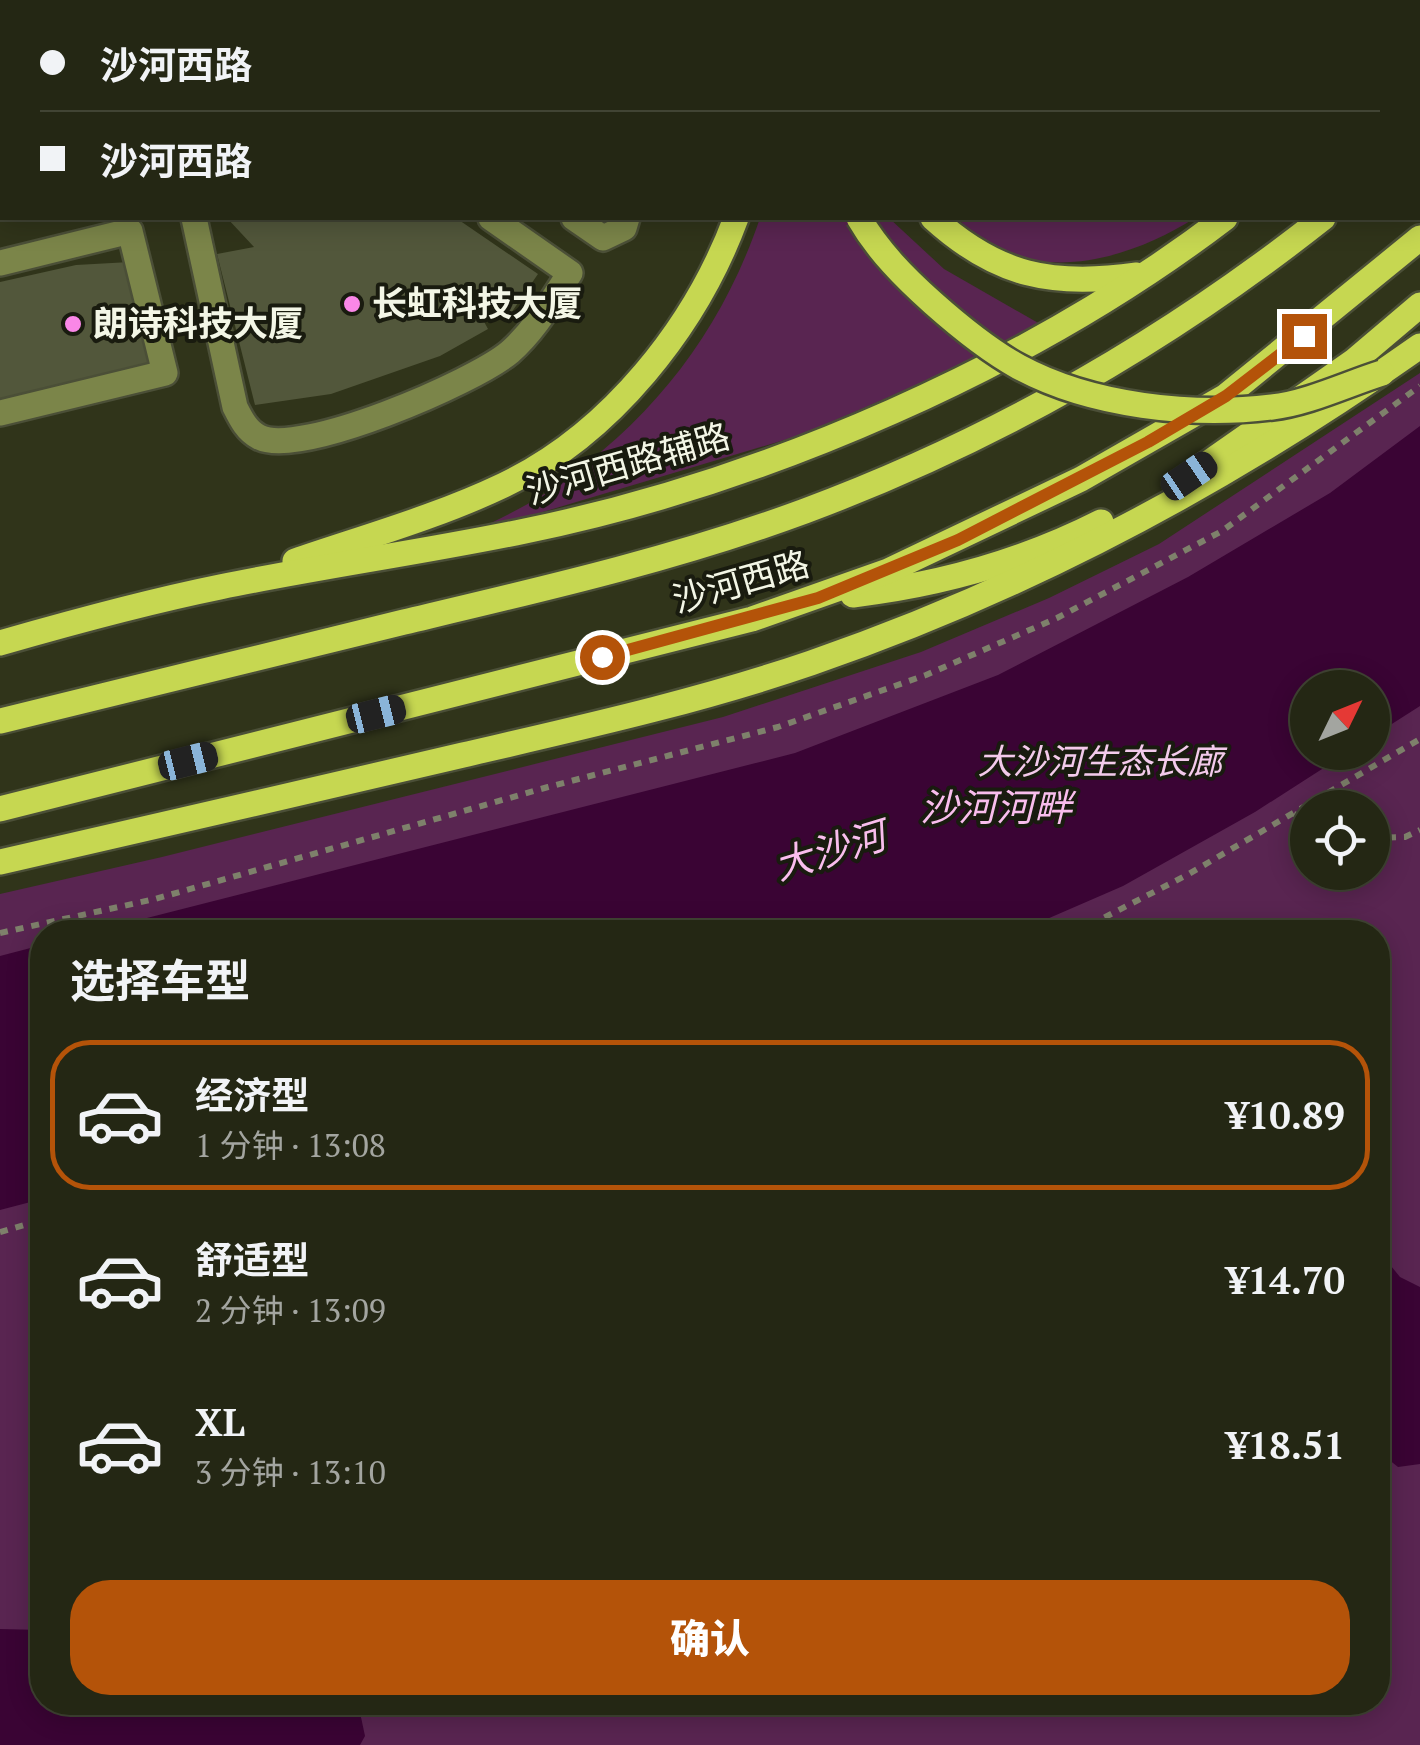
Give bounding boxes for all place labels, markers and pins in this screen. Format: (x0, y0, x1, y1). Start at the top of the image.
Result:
place label: 长虹科技大厦 (372, 280, 582, 326)
marker: 长虹科技大厦 (341, 293, 363, 315)
place label: 朗诗科技大厦 (93, 300, 303, 346)
marker: 朗诗科技大厦 (62, 313, 84, 335)

